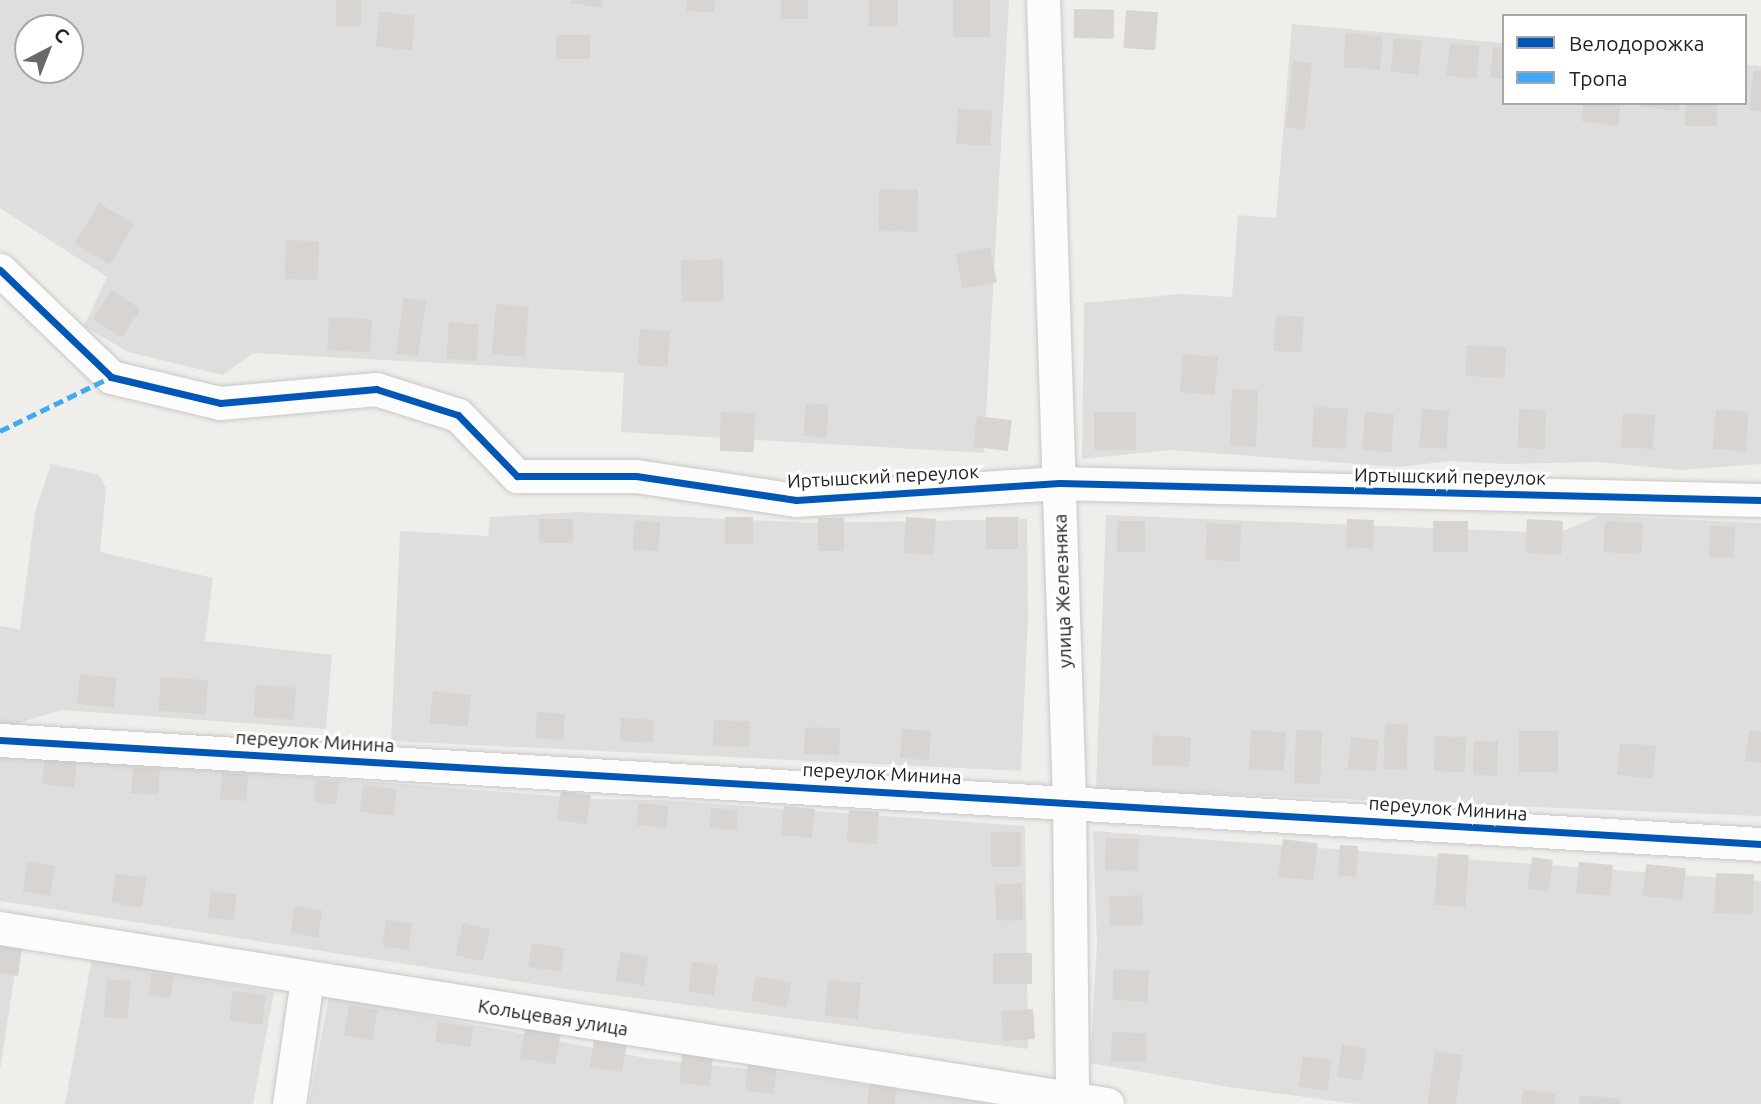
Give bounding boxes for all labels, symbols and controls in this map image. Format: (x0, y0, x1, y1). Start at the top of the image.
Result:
north arrow (14, 14, 84, 84)
legend (1502, 14, 1747, 105)
text: С (50, 23, 74, 47)
text: Велодорожка (1569, 31, 1705, 55)
text: Тропа (1569, 66, 1628, 90)
street label: Иртышский переулок (787, 461, 979, 493)
street label: Иртышский переулок (1354, 464, 1546, 490)
street label: улица Железняка (1049, 513, 1077, 669)
street label: переулок Минина (235, 726, 395, 758)
street label: переулок Минина (802, 758, 962, 790)
street label: переулок Минина (1368, 792, 1528, 826)
street label: Кольцевая улица (476, 995, 630, 1041)

